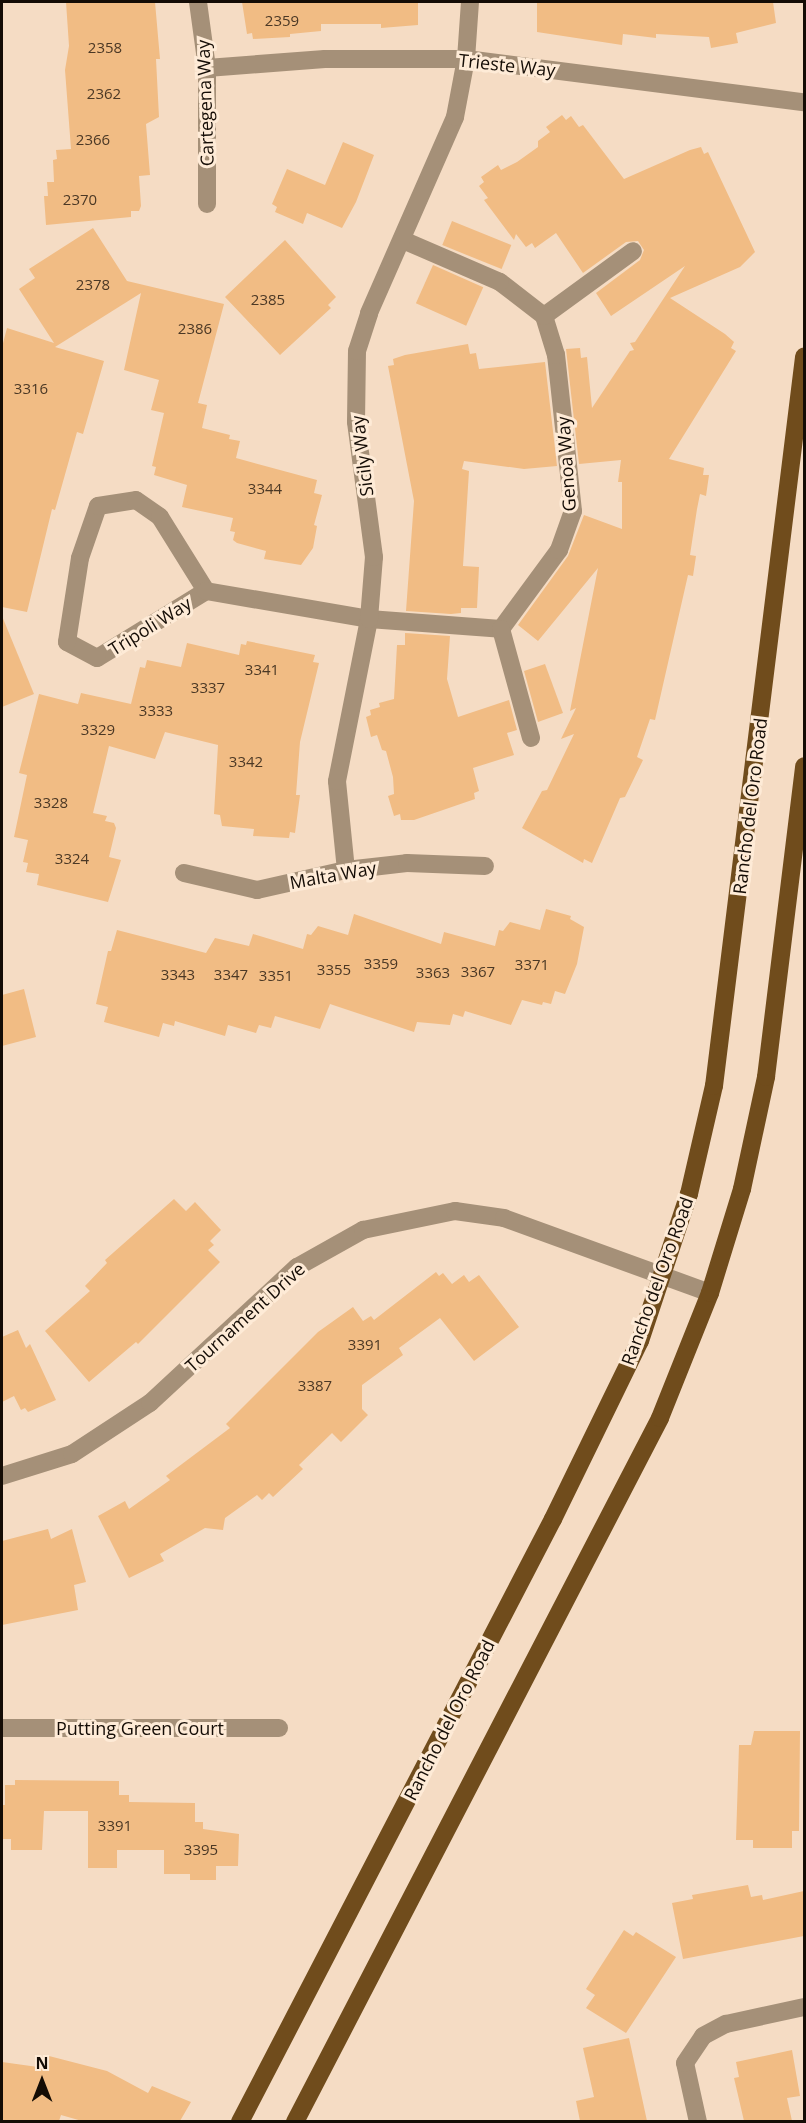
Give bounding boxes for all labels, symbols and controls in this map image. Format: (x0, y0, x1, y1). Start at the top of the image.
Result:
house number: 2359 (265, 12, 299, 30)
house number: 2358 (88, 39, 122, 57)
street label: Cartegena Way (192, 39, 218, 167)
street label: Trieste Way (457, 49, 557, 81)
house number: 2362 (87, 85, 121, 103)
house number: 2366 (76, 131, 110, 149)
house number: 2370 (63, 191, 97, 209)
house number: 2378 (76, 276, 110, 294)
house number: 2385 (251, 291, 285, 309)
house number: 2386 (178, 320, 212, 338)
house number: 3316 (14, 380, 48, 398)
street label: Sicily Way (346, 414, 378, 498)
street label: Genoa Way (552, 416, 580, 512)
house number: 3344 (248, 480, 282, 498)
street label: Tripoli Way (105, 592, 195, 660)
house number: 3341 (245, 661, 279, 679)
house number: 3337 (191, 679, 225, 697)
house number: 3333 (139, 702, 173, 720)
street label: Rancho del Oro Road (728, 717, 772, 895)
house number: 3329 (81, 721, 115, 739)
house number: 3342 (229, 753, 263, 771)
house number: 3328 (34, 794, 68, 812)
house number: 3324 (55, 850, 89, 868)
street label: Malta Way (288, 857, 378, 893)
house number: 3359 (364, 955, 398, 973)
house number: 3371 (515, 956, 549, 974)
house number: 3355 (317, 961, 351, 979)
house number: 3367 (461, 963, 495, 981)
house number: 3363 (416, 964, 450, 982)
house number: 3343 (161, 966, 195, 984)
house number: 3347 (214, 966, 248, 984)
house number: 3351 (259, 967, 293, 985)
street label: Rancho del Oro Road (617, 1194, 697, 1368)
street label: Tournament Drive (181, 1258, 309, 1376)
house number: 3391 (348, 1336, 382, 1354)
house number: 3387 (298, 1377, 332, 1395)
street label: Rancho del Oro Road (399, 1636, 499, 1804)
street label: Putting Green Court (56, 1717, 224, 1739)
house number: 3391 (98, 1817, 132, 1835)
house number: 3395 (184, 1841, 218, 1859)
north arrow (12, 2051, 72, 2111)
text: N (35, 2052, 49, 2074)

